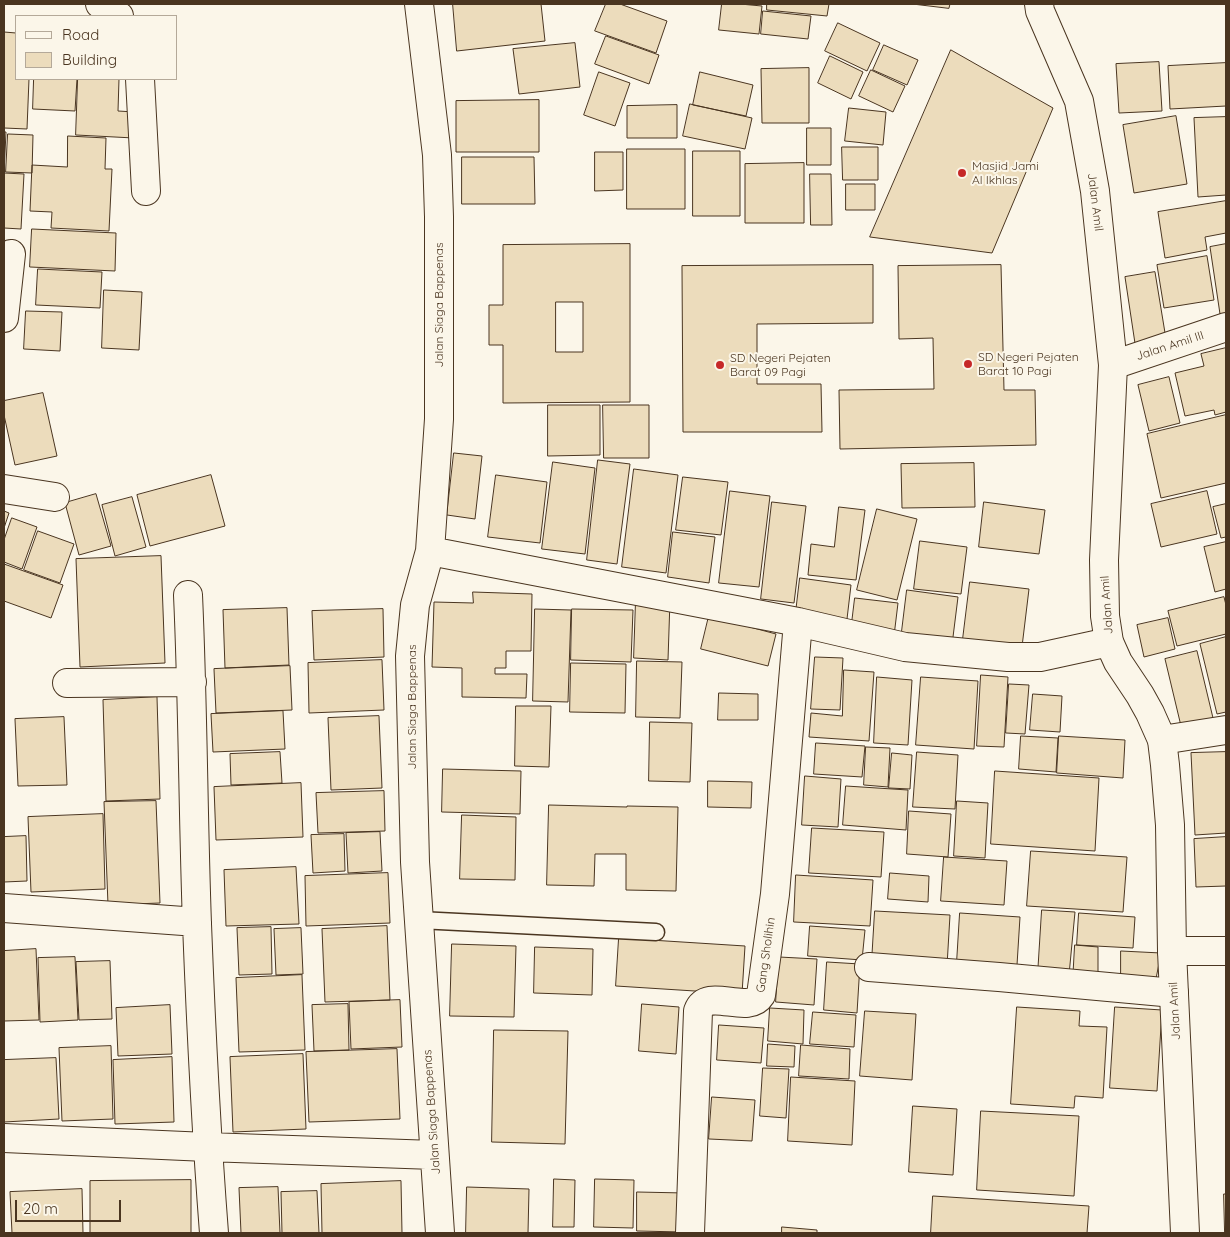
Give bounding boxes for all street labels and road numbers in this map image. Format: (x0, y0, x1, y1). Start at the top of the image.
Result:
street label: Jalan Amil (1084, 172, 1106, 232)
street label: Jalan Siaga Bappenas (432, 242, 446, 368)
street label: Jalan Amil III (1134, 328, 1206, 364)
street label: Jalan Amil (1098, 575, 1116, 635)
street label: Jalan Siaga Bappenas (405, 644, 419, 770)
street label: Gang Sholihin (754, 916, 778, 994)
street label: Jalan Amil (1166, 981, 1184, 1041)
street label: Jalan Siaga Bappenas (420, 1049, 444, 1175)

